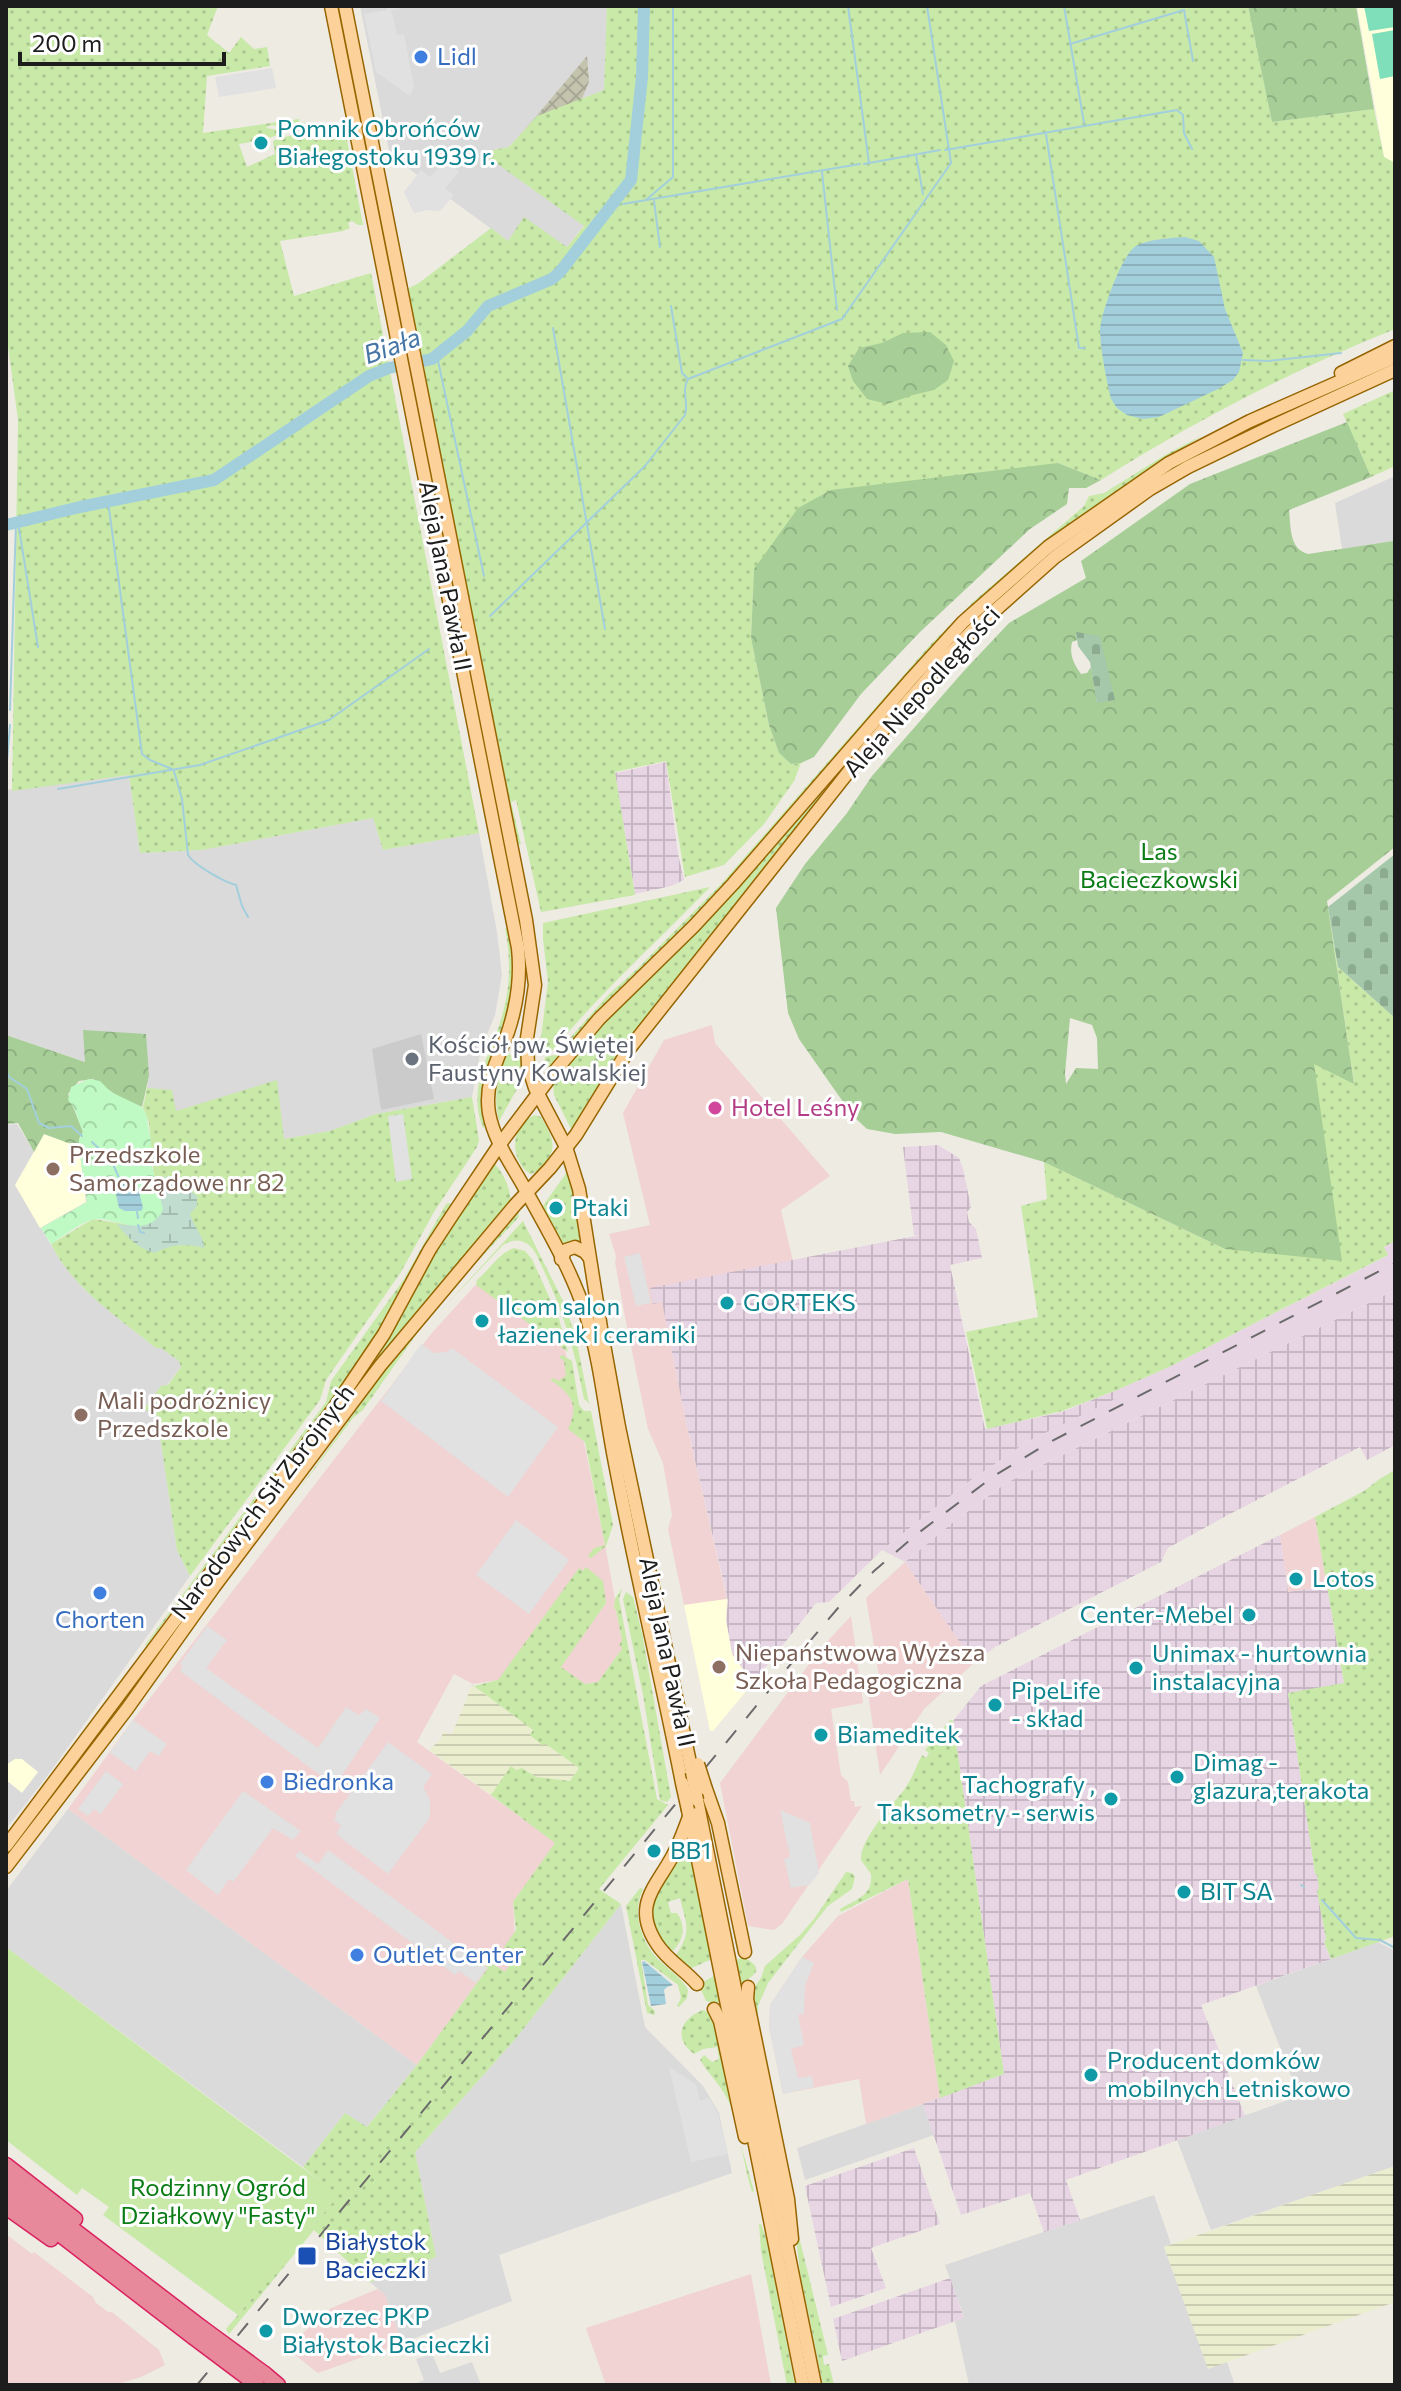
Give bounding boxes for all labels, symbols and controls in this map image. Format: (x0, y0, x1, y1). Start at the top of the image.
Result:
scale bar (20, 16, 224, 66)
text: 200 m (32, 28, 102, 57)
place label: Lidl (437, 41, 477, 70)
marker: Lidl (412, 48, 430, 66)
place label: Pomnik Obrońców Białegostoku 1939 r. (277, 113, 496, 170)
marker: Pomnik Obrońców Białegostoku 1939 r. (252, 134, 270, 152)
water label: Biała (359, 320, 424, 369)
street label: Aleja Jana Pawła II (414, 478, 479, 673)
street label: Aleja Niepodległości (837, 600, 1005, 782)
park label: Las Bacieczkowski (1080, 836, 1238, 893)
place label: Kościół pw. Świętej Faustyny Kowalskiej (428, 1029, 647, 1086)
marker: Kościół pw. Świętej Faustyny Kowalskiej (403, 1050, 421, 1068)
place label: Hotel Leśny (731, 1092, 859, 1121)
marker: Hotel Leśny (706, 1099, 724, 1117)
place label: Przedszkole Samorządowe nr 82 (69, 1139, 285, 1196)
marker: Przedszkole Samorządowe nr 82 (44, 1160, 62, 1178)
place label: Ptaki (572, 1192, 629, 1221)
marker: Ptaki (547, 1199, 565, 1217)
place label: GORTEKS (743, 1287, 856, 1316)
place label: Ilcom salon łazienek i ceramiki (497, 1291, 696, 1348)
marker: GORTEKS (718, 1294, 736, 1312)
marker: Ilcom salon łazienek i ceramiki (473, 1312, 491, 1330)
street label: Narodowych Sił Zbrojnych (164, 1378, 360, 1624)
place label: Mali podróżnicy Przedszkole (97, 1385, 271, 1442)
marker: Mali podróżnicy Przedszkole (72, 1406, 90, 1424)
street label: Aleja Jana Pawła II (634, 1554, 703, 1749)
place label: Lotos (1312, 1563, 1375, 1592)
marker: Lotos (1287, 1570, 1305, 1588)
marker: Chorten (91, 1584, 109, 1602)
place label: Center-Mebel (1080, 1599, 1233, 1628)
place label: Chorten (55, 1604, 145, 1633)
marker: Center-Mebel (1240, 1606, 1258, 1624)
place label: Niepaństwowa Wyższa Szkoła Pedagogiczna (735, 1637, 985, 1694)
place label: Unimax - hurtownia instalacyjna (1152, 1638, 1367, 1695)
marker: Niepaństwowa Wyższa Szkoła Pedagogiczna (710, 1658, 728, 1676)
marker: Unimax - hurtownia instalacyjna (1127, 1659, 1145, 1677)
place label: PipeLife - skład (1011, 1675, 1101, 1732)
marker: PipeLife - skład (986, 1696, 1004, 1714)
place label: Biameditek (837, 1719, 960, 1748)
marker: Biameditek (812, 1726, 830, 1744)
place label: Dimag - glazura,terakota (1193, 1747, 1369, 1804)
place label: Biedronka (283, 1766, 394, 1795)
marker: Dimag - glazura,terakota (1168, 1768, 1186, 1786)
place label: Tachografy , Taksometry - serwis (877, 1769, 1095, 1826)
marker: Biedronka (258, 1773, 276, 1791)
marker: Tachografy , Taksometry - serwis (1102, 1790, 1120, 1808)
place label: BB1 (670, 1835, 711, 1864)
marker: BB1 (645, 1842, 663, 1860)
place label: BIT SA (1200, 1876, 1273, 1905)
marker: BIT SA (1175, 1883, 1193, 1901)
place label: Outlet Center (373, 1939, 524, 1968)
marker: Outlet Center (348, 1946, 366, 1964)
place label: Producent domków mobilnych Letniskowo (1107, 2045, 1351, 2102)
marker: Producent domków mobilnych Letniskowo (1082, 2066, 1100, 2084)
park label: Rodzinny Ogród Działkowy "Fasty" (121, 2172, 315, 2229)
place label: Białystok Bacieczki (325, 2226, 427, 2283)
marker: Białystok Bacieczki (296, 2245, 318, 2267)
place label: Dworzec PKP Białystok Bacieczki (282, 2301, 490, 2358)
marker: Dworzec PKP Białystok Bacieczki (257, 2322, 275, 2340)

